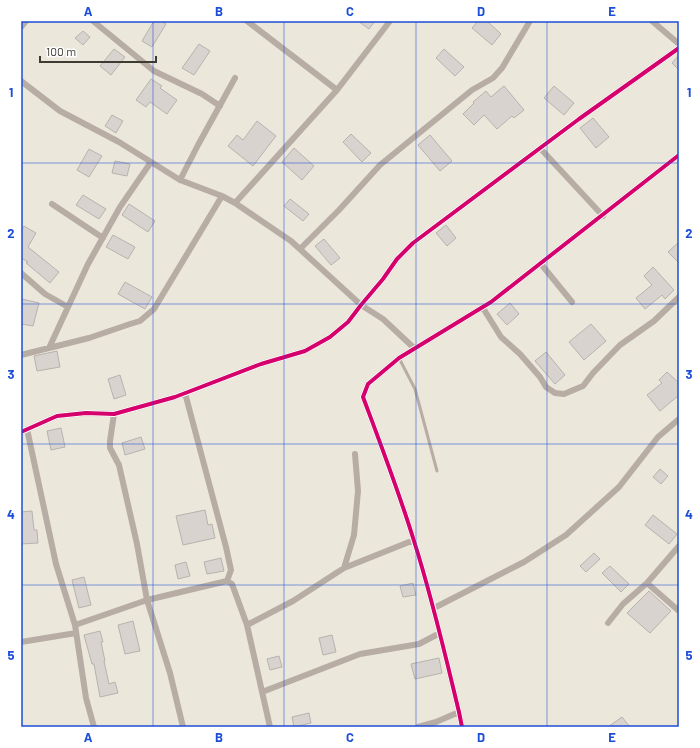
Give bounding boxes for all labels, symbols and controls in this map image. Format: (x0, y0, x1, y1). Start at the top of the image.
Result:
text: A (84, 3, 93, 19)
text: B (215, 3, 223, 19)
text: C (346, 3, 354, 19)
text: D (477, 3, 485, 19)
text: E (608, 3, 616, 19)
scale bar (40, 38, 156, 64)
text: 100 m (46, 44, 76, 58)
text: 1 (9, 84, 13, 100)
text: 1 (687, 84, 691, 100)
text: 2 (7, 225, 15, 241)
text: 2 (685, 225, 693, 241)
text: 3 (7, 366, 15, 382)
text: 3 (685, 366, 693, 382)
text: 4 (7, 506, 15, 522)
text: 4 (685, 506, 693, 522)
text: 5 (7, 647, 15, 663)
text: 5 (685, 647, 693, 663)
text: A (84, 729, 93, 745)
text: B (215, 729, 223, 745)
text: C (346, 729, 354, 745)
text: D (477, 729, 485, 745)
text: E (608, 729, 616, 745)

